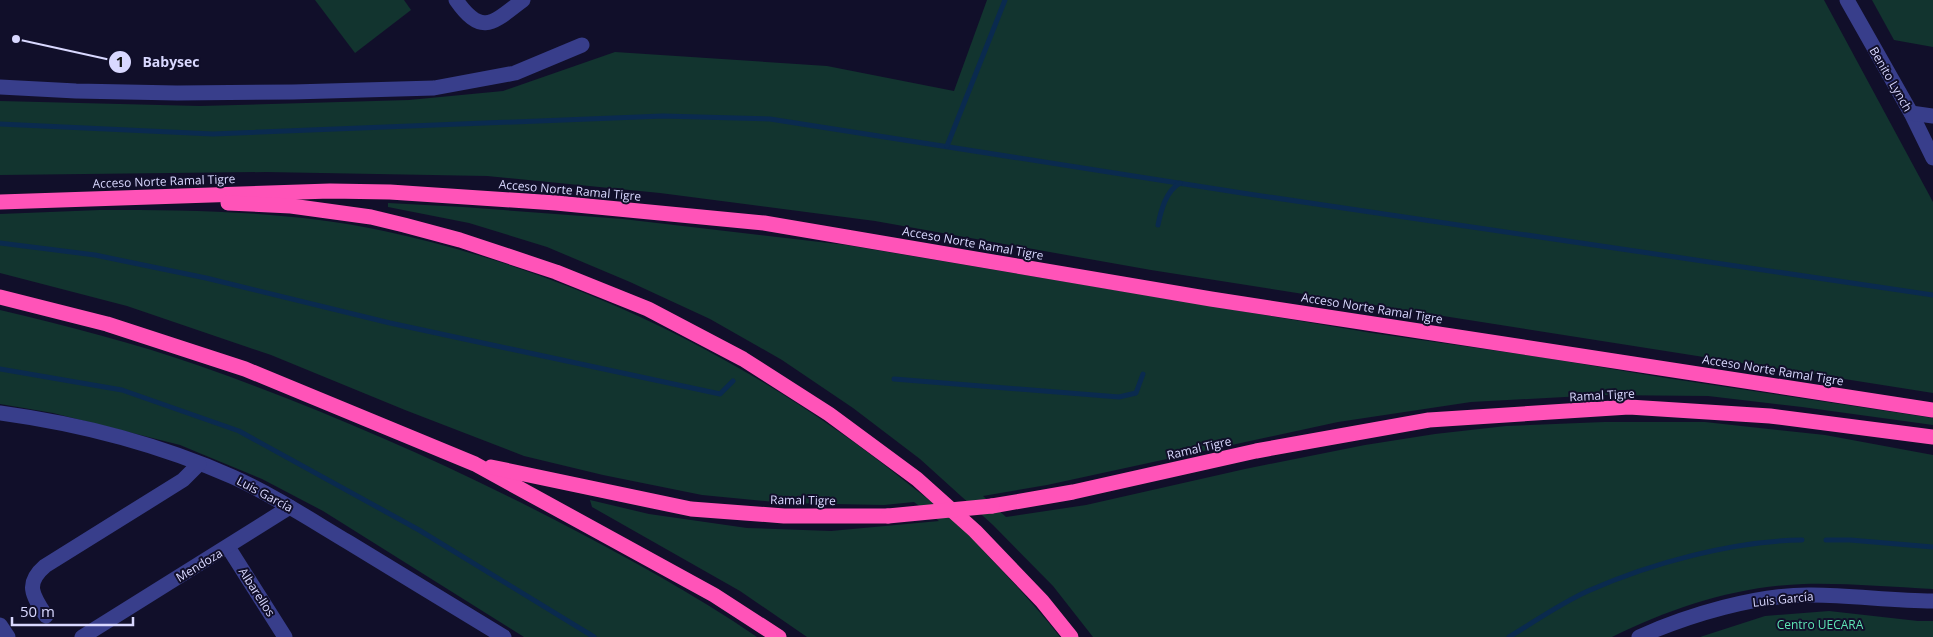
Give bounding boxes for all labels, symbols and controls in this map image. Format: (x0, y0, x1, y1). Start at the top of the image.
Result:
street label: Benito Lynch (1866, 43, 1916, 115)
callout: Babysec (107, 47, 210, 76)
text: 1 (116, 51, 124, 71)
text: Babysec (142, 52, 200, 71)
street label: Acceso Norte Ramal Tigre (92, 170, 236, 192)
street label: Acceso Norte Ramal Tigre (498, 175, 642, 205)
street label: Acceso Norte Ramal Tigre (901, 222, 1045, 264)
street label: Acceso Norte Ramal Tigre (1300, 288, 1444, 328)
street label: Acceso Norte Ramal Tigre (1701, 350, 1845, 390)
street label: Ramal Tigre (1569, 385, 1636, 405)
street label: Ramal Tigre (1165, 432, 1233, 464)
street label: Luis García (234, 472, 296, 516)
street label: Ramal Tigre (770, 491, 836, 509)
street label: Mendoza (172, 544, 226, 586)
street label: Albarellos (235, 564, 279, 620)
street label: Luis García (1752, 587, 1814, 611)
scale bar (12, 594, 134, 626)
text: 50 m (20, 601, 55, 621)
park label: Centro UECARA (1777, 616, 1864, 633)

